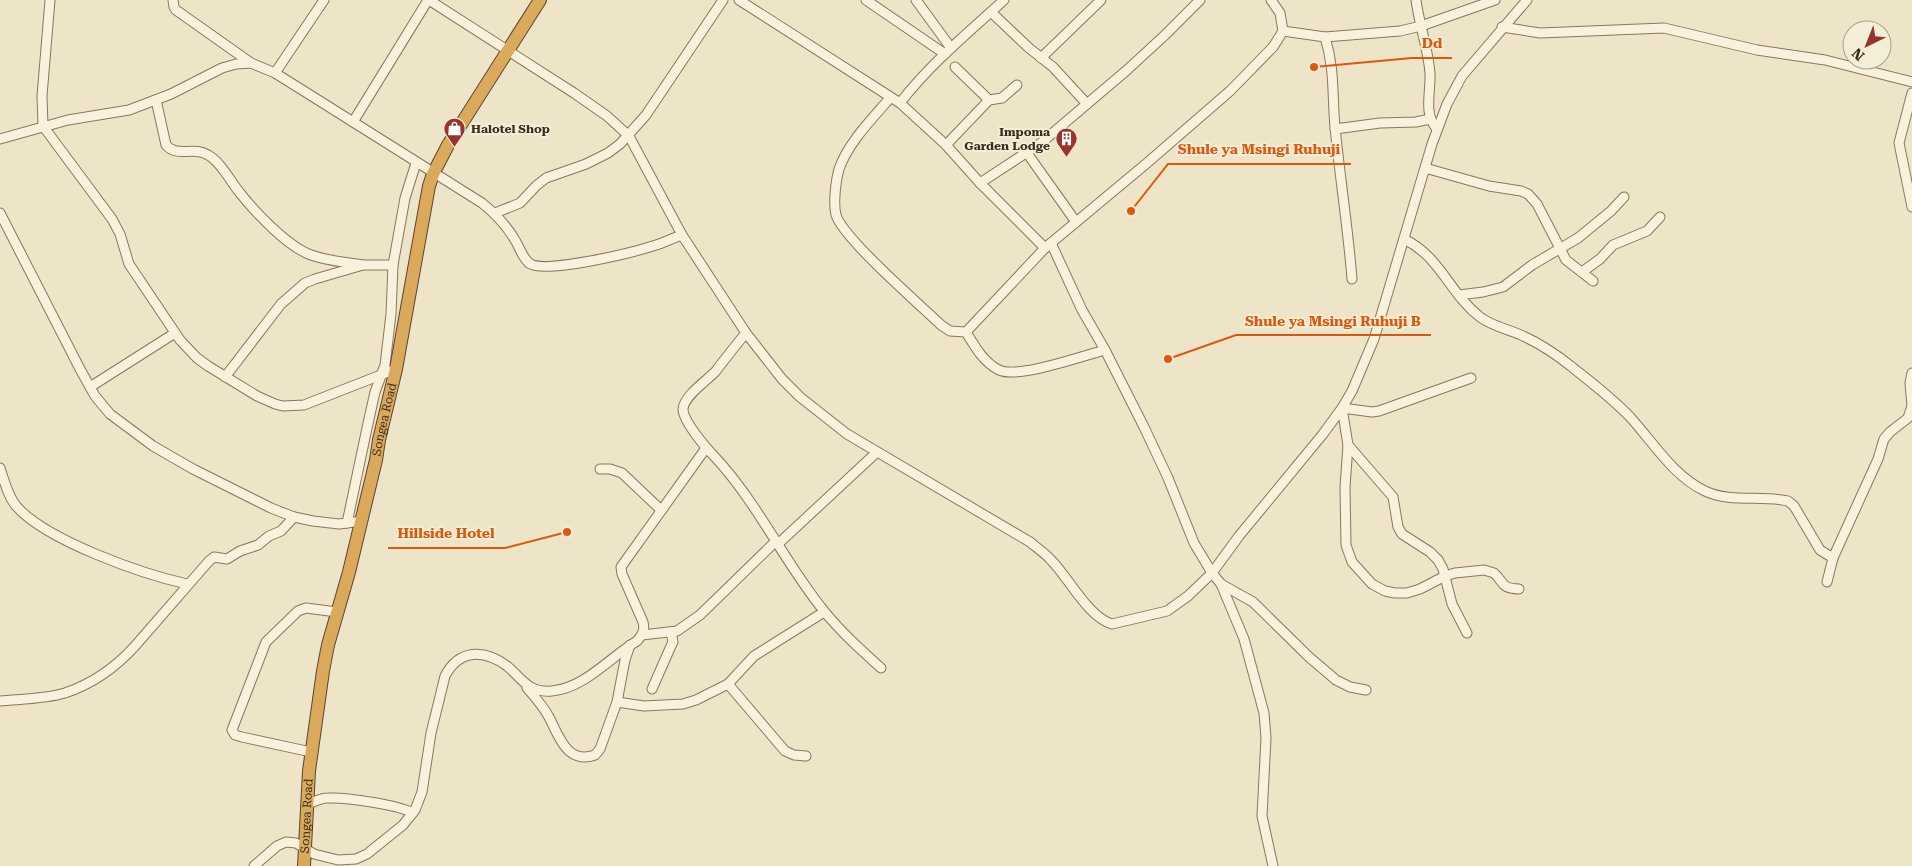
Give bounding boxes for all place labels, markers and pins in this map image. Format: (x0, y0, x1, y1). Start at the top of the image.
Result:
callout: Dd (1412, 29, 1452, 58)
shop icon: Halotel Shop (443, 117, 467, 148)
place label: Halotel Shop (471, 122, 550, 136)
place label: Impoma Garden Lodge (964, 125, 1050, 153)
building icon: Impoma Garden Lodge (1054, 127, 1078, 158)
callout: Shule ya Msingi Ruhuji (1168, 135, 1351, 164)
callout: Shule ya Msingi Ruhuji B (1236, 306, 1431, 335)
callout: Hillside Hotel (388, 519, 505, 548)

